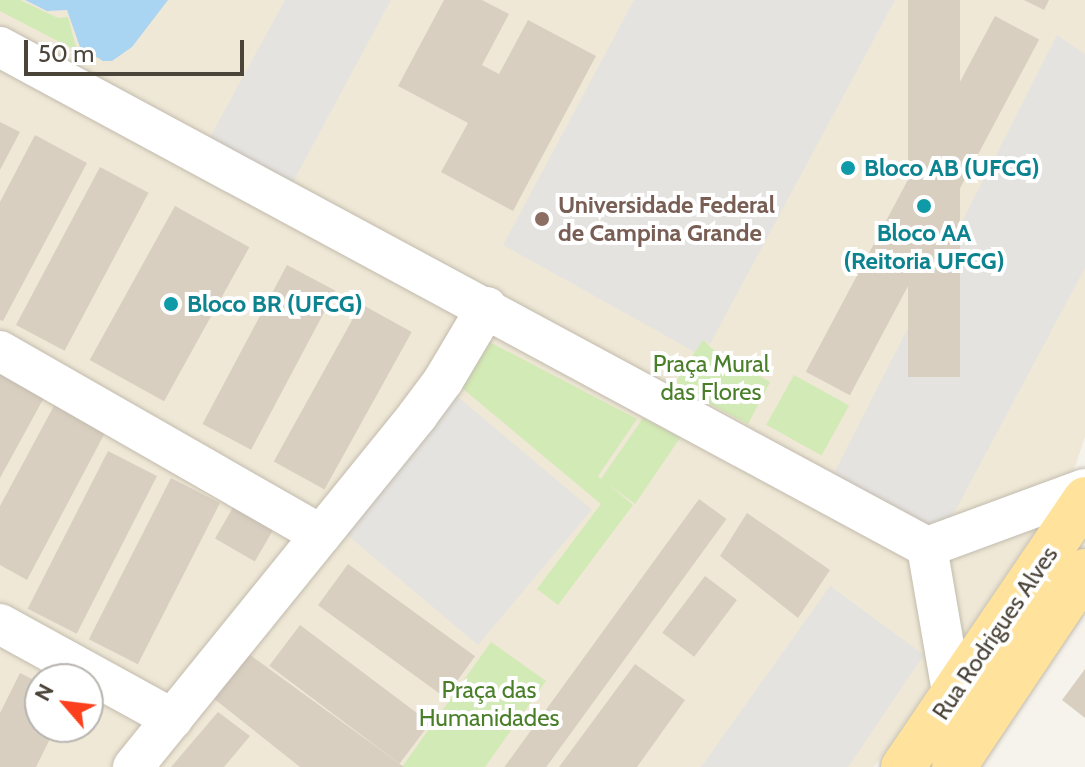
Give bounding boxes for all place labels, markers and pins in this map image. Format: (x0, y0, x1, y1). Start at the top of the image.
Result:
place label: Bloco AB (UFCG) (864, 154, 1040, 182)
marker: Bloco AB (UFCG) (839, 159, 857, 177)
place label: Universidade Federal de Campina Grande (558, 191, 775, 247)
marker: Bloco AA (Reitoria UFCG) (915, 197, 933, 215)
marker: Universidade Federal de Campina Grande (533, 210, 551, 228)
place label: Bloco AA (Reitoria UFCG) (843, 219, 1005, 275)
place label: Bloco BR (UFCG) (187, 290, 363, 318)
marker: Bloco BR (UFCG) (162, 295, 180, 313)

